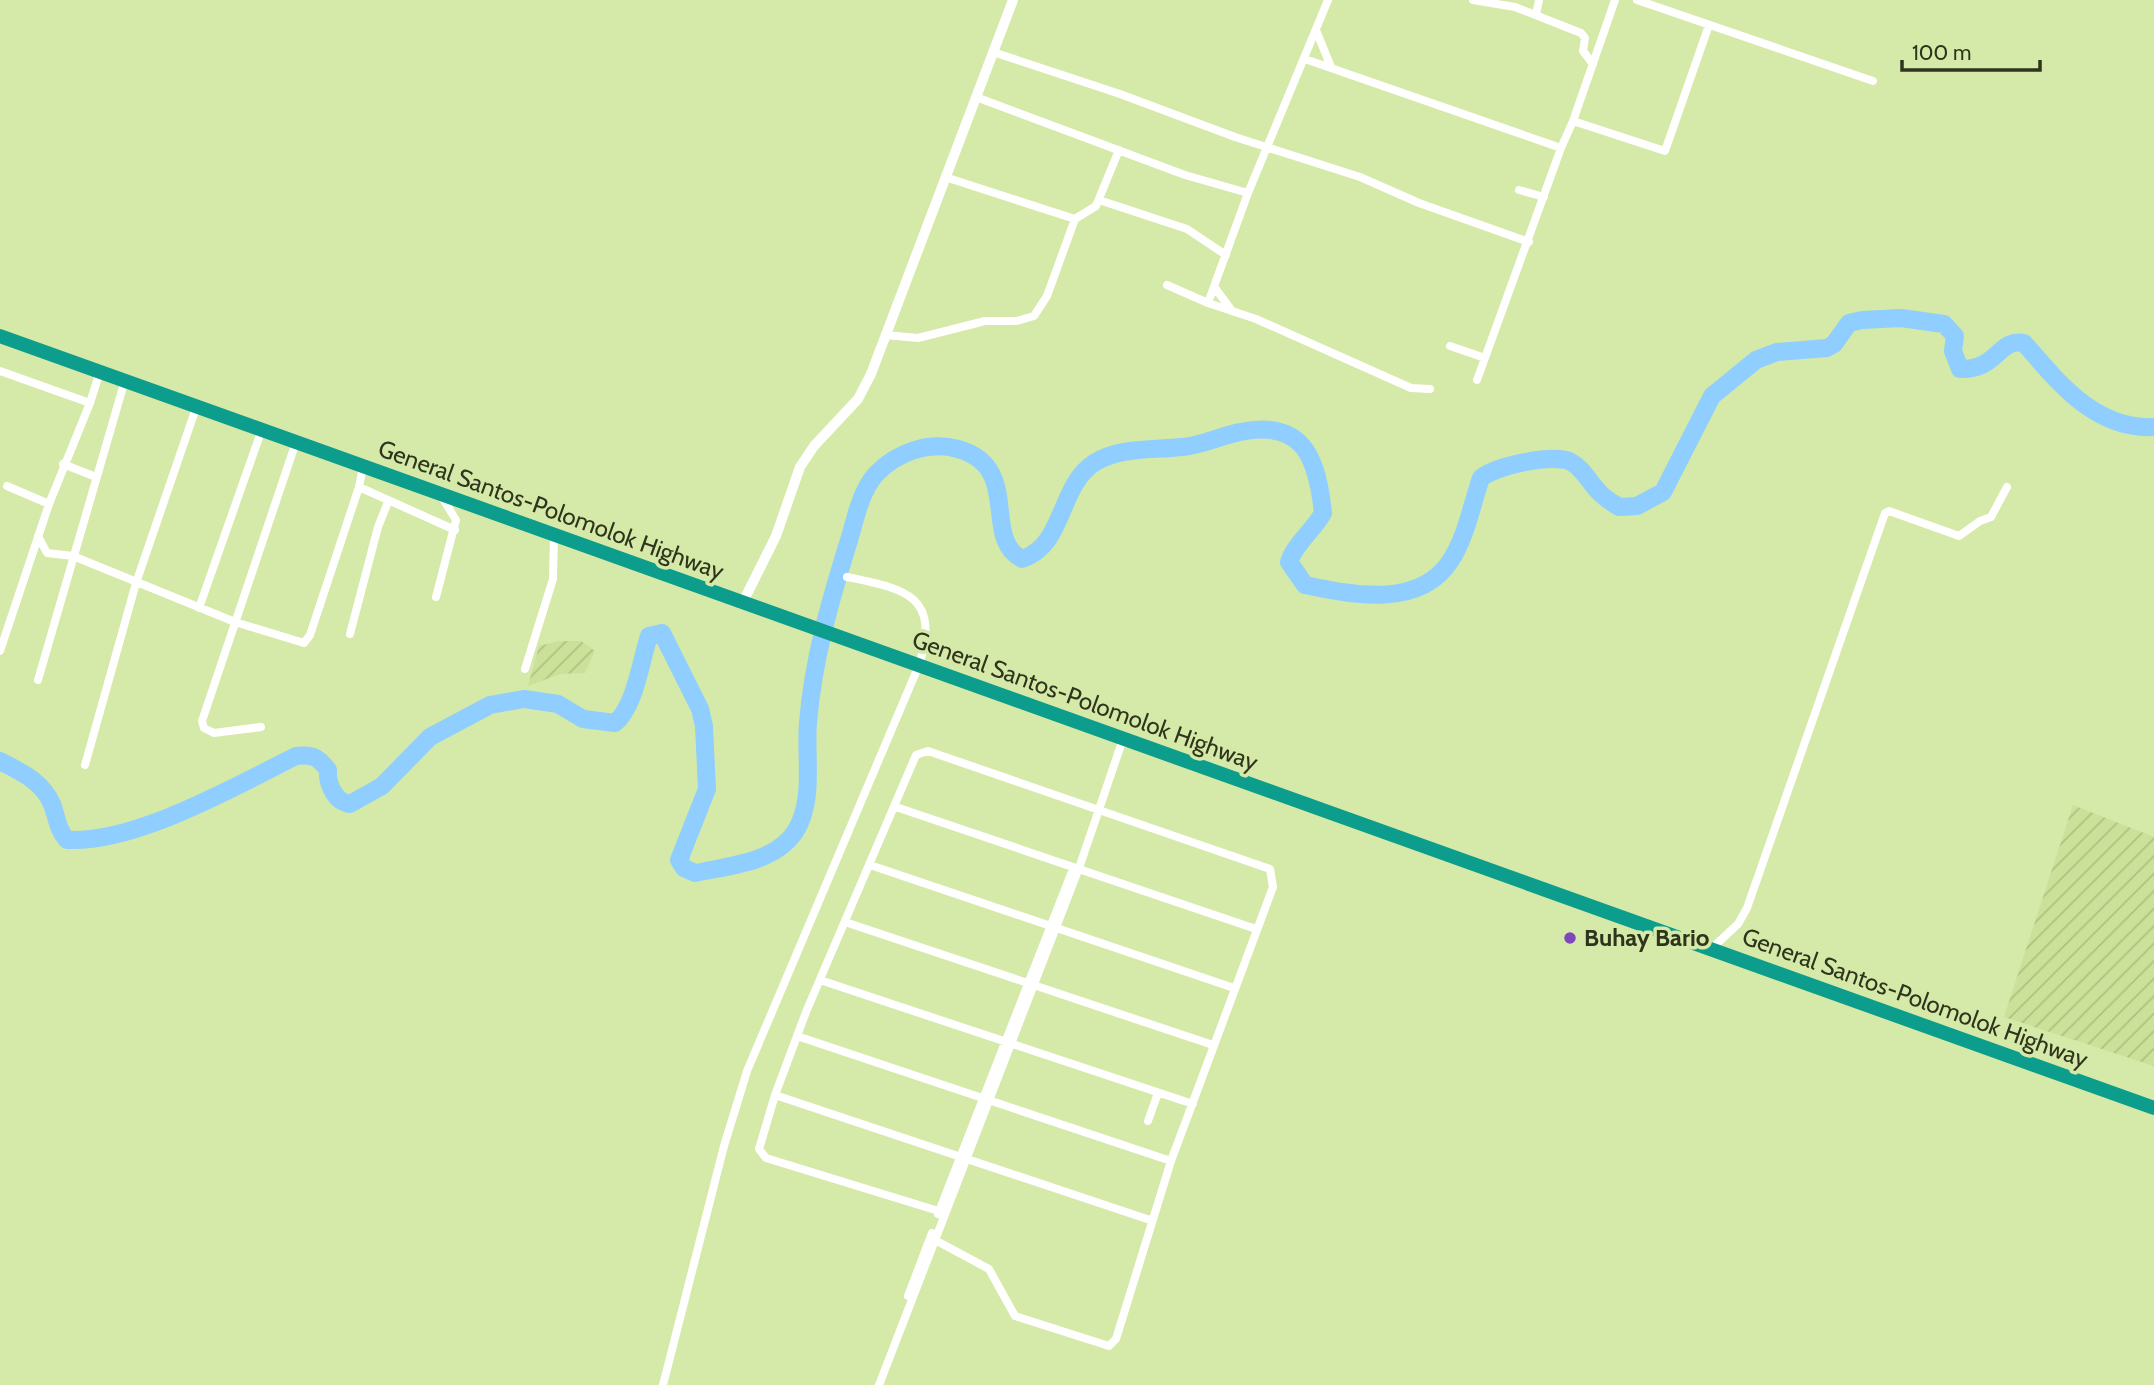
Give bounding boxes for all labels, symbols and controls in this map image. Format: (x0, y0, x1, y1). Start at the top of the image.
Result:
scale bar (1902, 28, 2040, 72)
text: 100 m (1912, 40, 1971, 65)
street label: General Santos-Polomolok Highway (374, 433, 728, 586)
street label: General Santos-Polomolok Highway (908, 624, 1262, 777)
street label: General Santos-Polomolok Highway (1738, 921, 2092, 1074)
place label: Buhay Bario (1584, 923, 1710, 952)
marker: Buhay Bario (1562, 930, 1578, 946)

